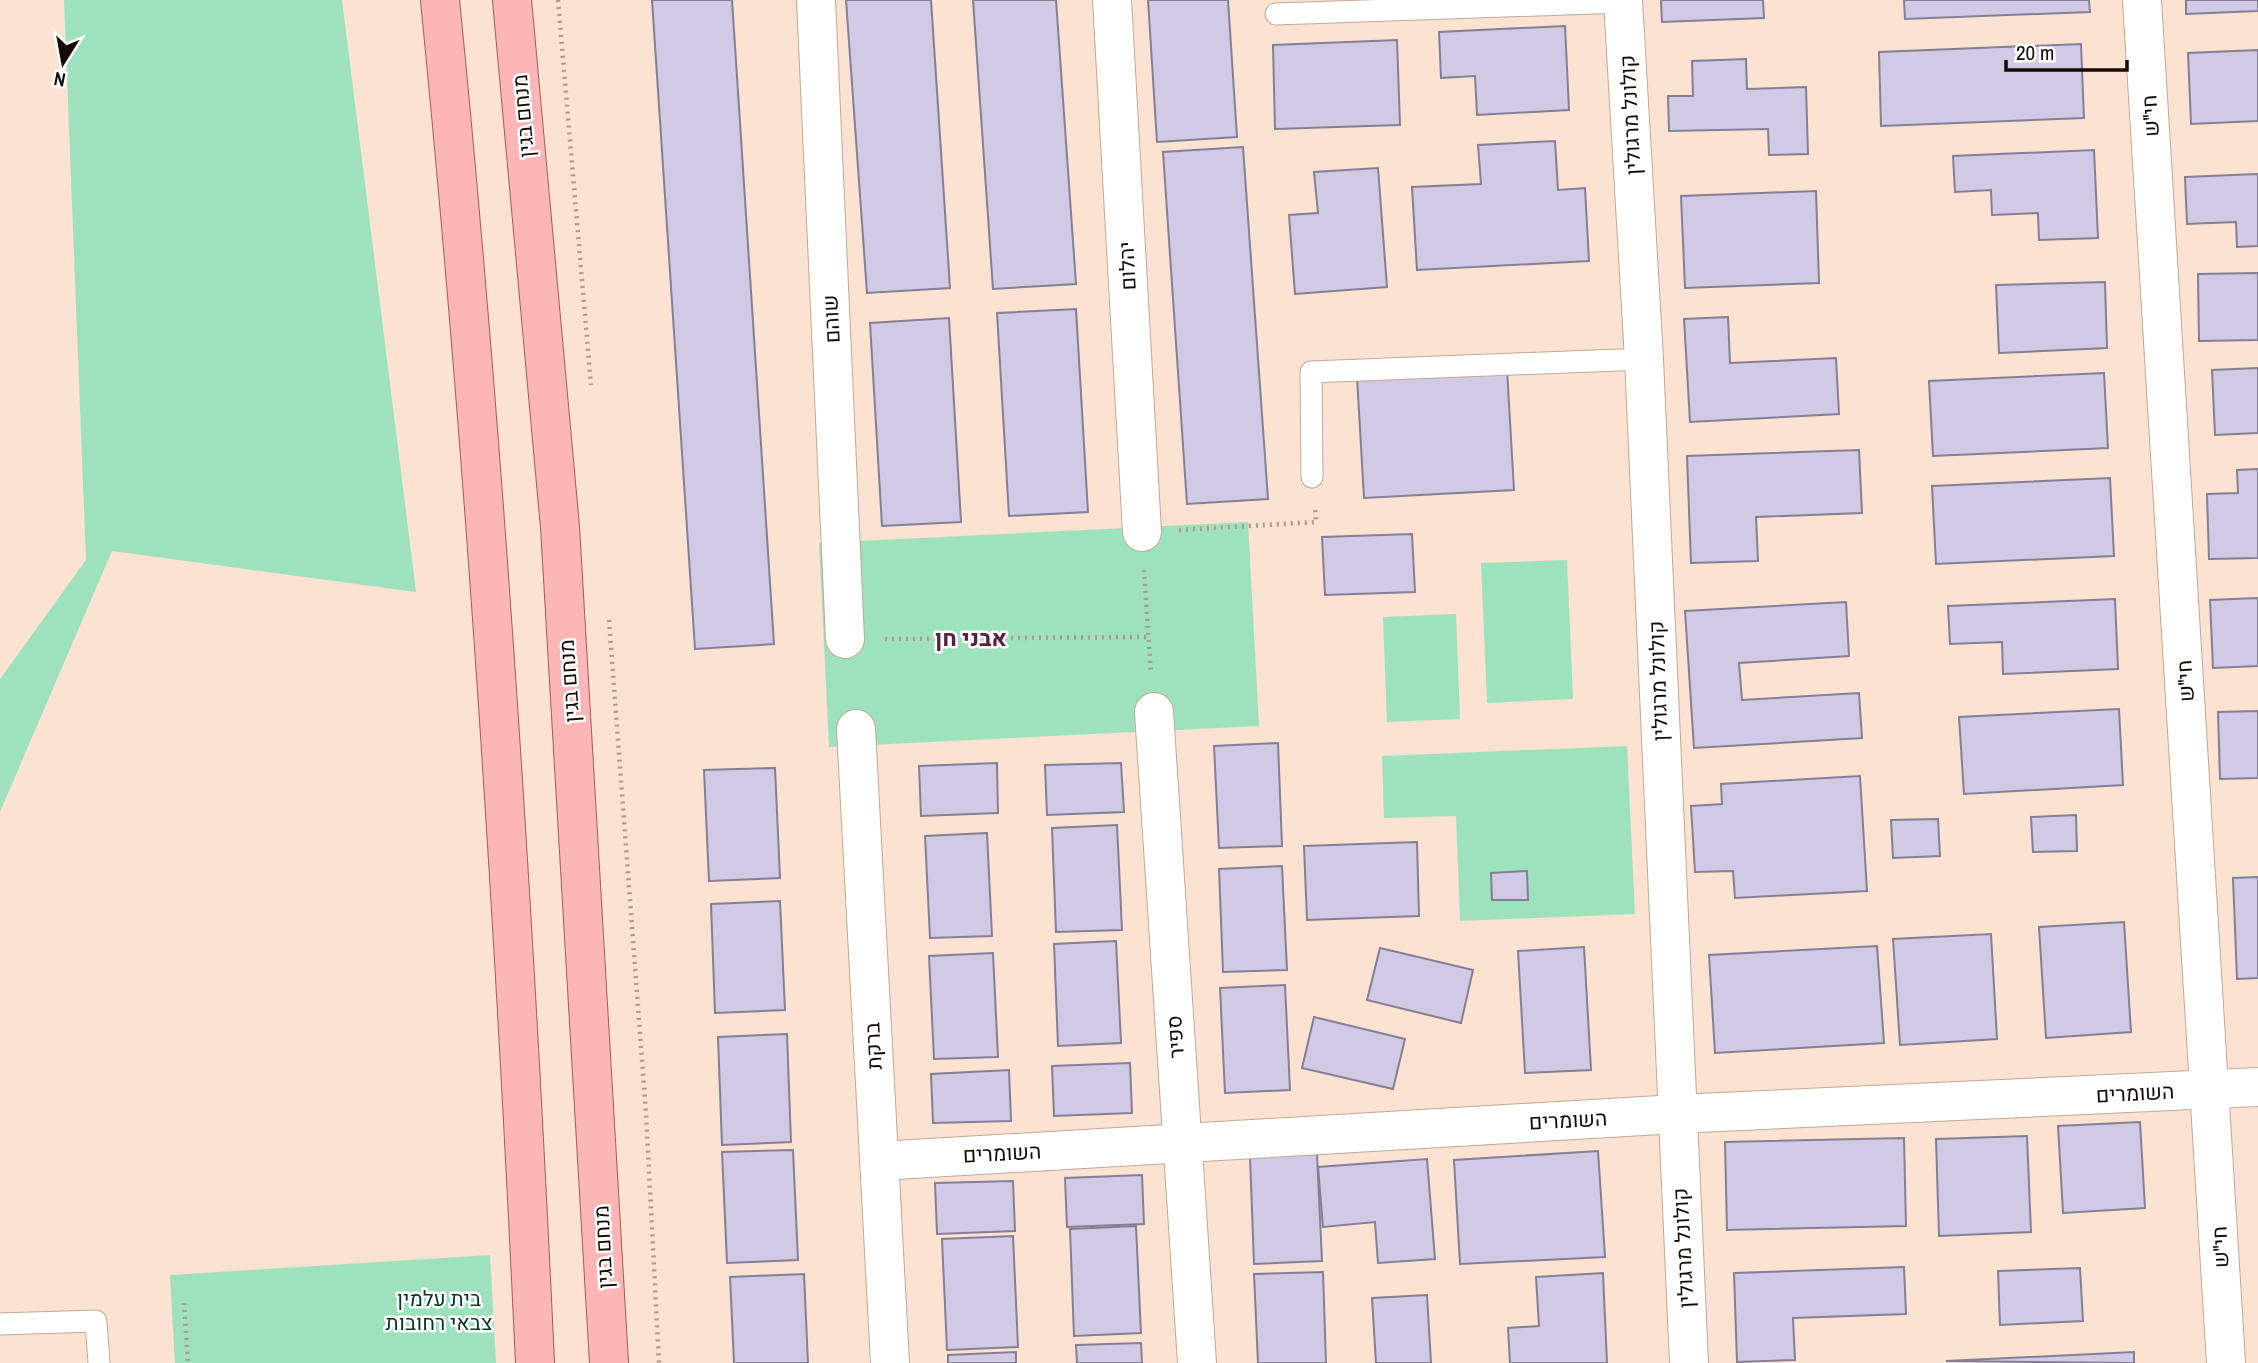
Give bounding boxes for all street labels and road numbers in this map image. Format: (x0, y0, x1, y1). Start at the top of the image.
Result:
street label: קולונל מרגולין (1612, 54, 1648, 176)
street label: מנחם בגין (505, 73, 541, 159)
street label: חי"ש (2134, 94, 2166, 138)
street label: יהלום (1111, 241, 1143, 291)
street label: שוהם (815, 294, 847, 344)
street label: קולונל מרגולין (1641, 620, 1675, 742)
street label: מנחם בגין (552, 638, 586, 724)
street label: חי"ש (2169, 659, 2201, 703)
street label: ספיר (1159, 1014, 1191, 1060)
street label: ברקת (857, 1022, 889, 1070)
street label: השומרים (2095, 1076, 2175, 1110)
street label: השומרים (1528, 1103, 1608, 1137)
street label: השומרים (962, 1136, 1042, 1170)
street label: קולונל מרגולין (1665, 1187, 1701, 1309)
street label: מנחם בגין (586, 1205, 620, 1289)
street label: חי"ש (2204, 1225, 2236, 1269)

